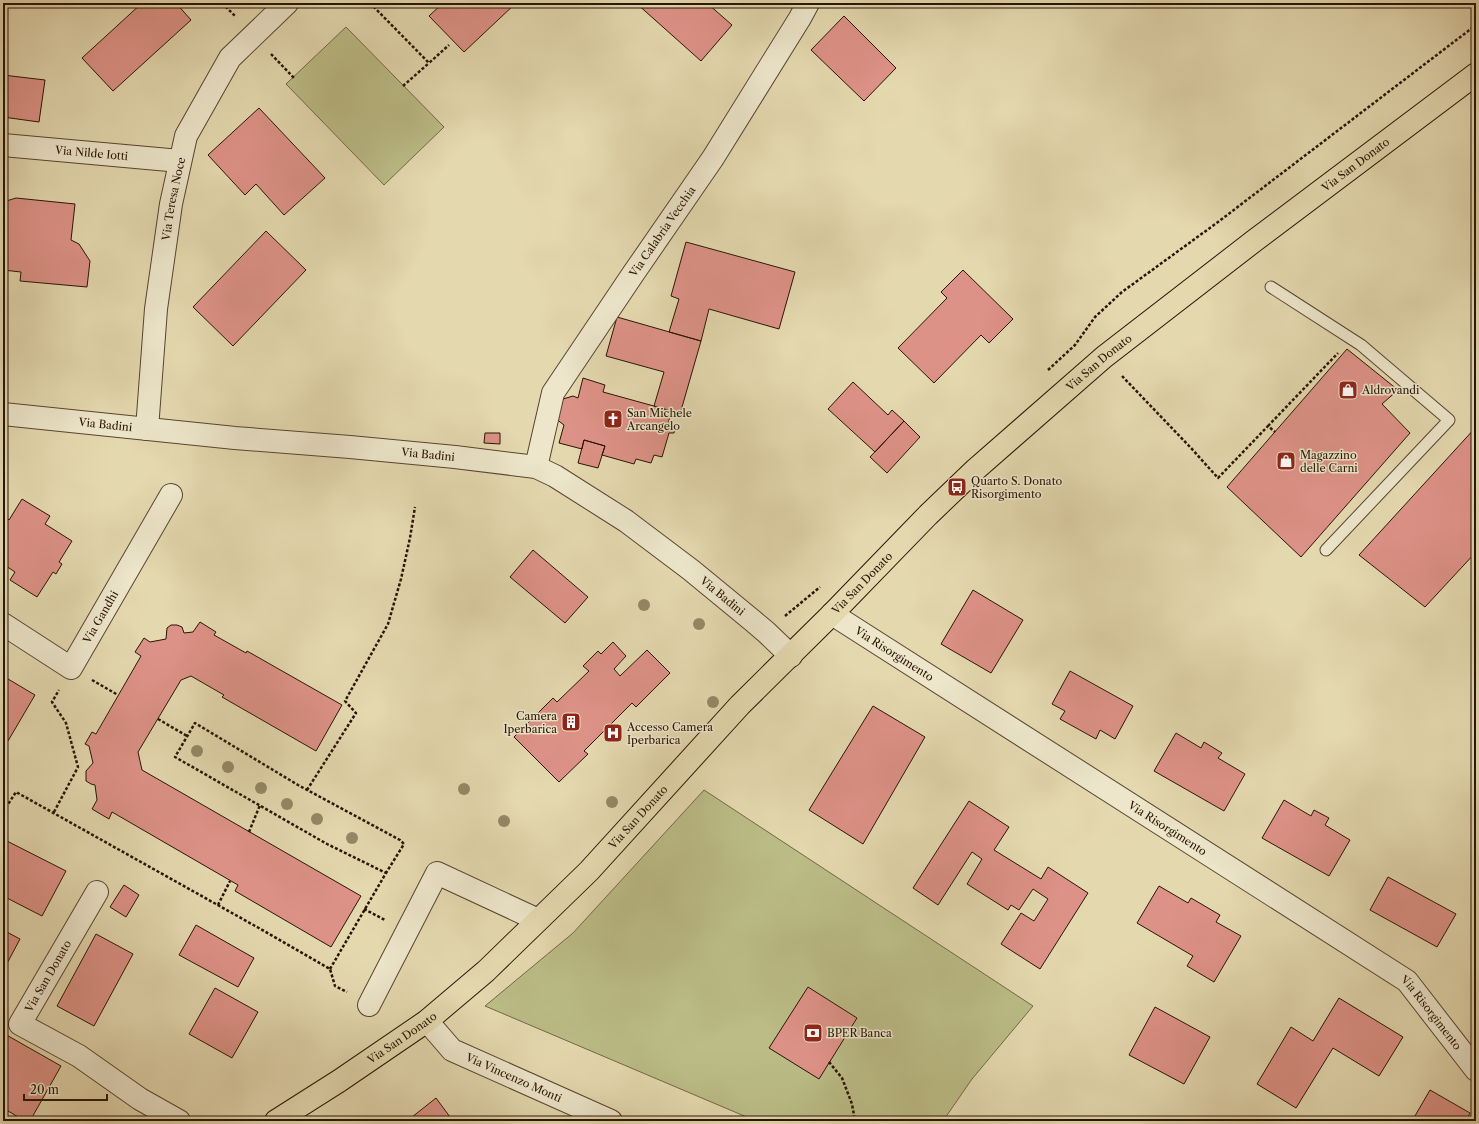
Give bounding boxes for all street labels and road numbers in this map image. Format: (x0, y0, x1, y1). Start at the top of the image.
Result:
street label: Via San Donato (1318, 134, 1392, 195)
street label: Via Nilde Iotti (54, 143, 129, 163)
street label: Via Teresa Noce (159, 156, 188, 242)
street label: Via Calabria Vecchia (626, 183, 699, 280)
street label: Via San Donato (1063, 331, 1135, 394)
street label: Via Badini (77, 415, 134, 434)
street label: Via Badini (400, 445, 456, 464)
street label: Via San Donato (828, 549, 895, 618)
street label: Via Badini (697, 573, 748, 619)
street label: Via Gandhi (79, 588, 122, 647)
street label: Via Risorgimento (852, 623, 937, 684)
street label: Via San Donato (605, 782, 671, 852)
street label: Via Risorgimento (1125, 797, 1210, 859)
street label: Via San Donato (21, 937, 74, 1015)
street label: Via Risorgimento (1398, 972, 1465, 1053)
street label: Via San Donato (364, 1009, 440, 1067)
street label: Via Vincenzo Monti (463, 1050, 565, 1105)

